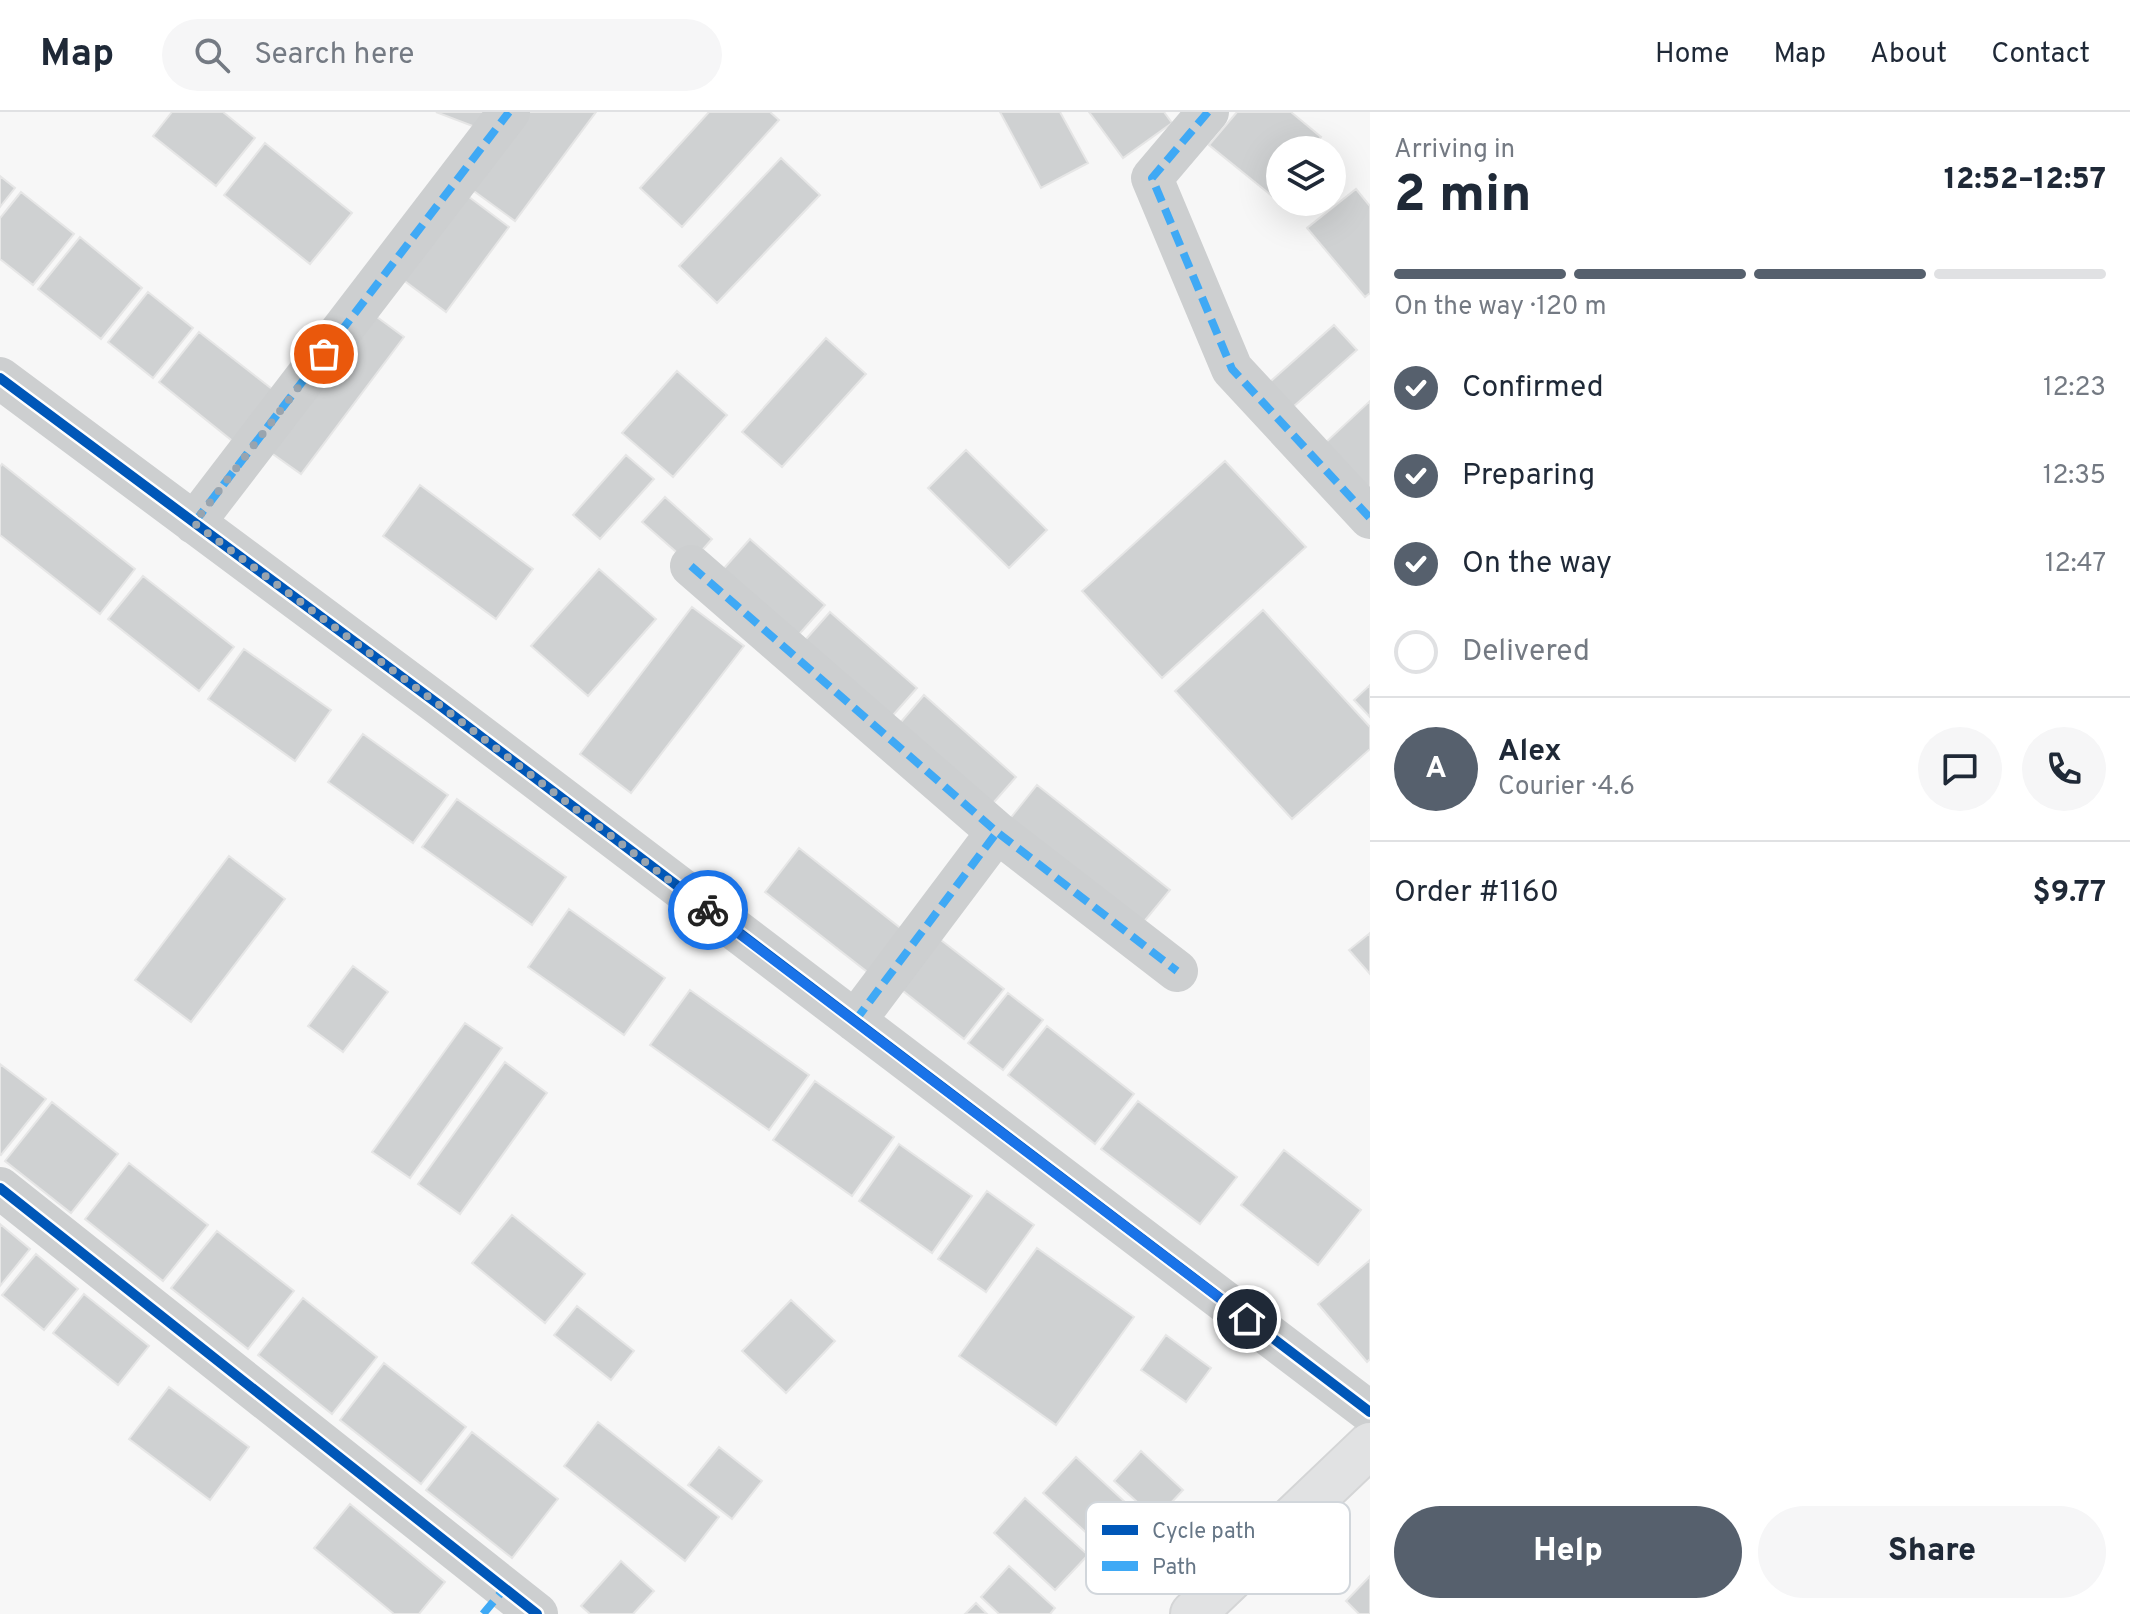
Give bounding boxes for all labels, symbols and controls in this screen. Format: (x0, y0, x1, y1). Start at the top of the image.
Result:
search box (162, 19, 722, 91)
text: Map (40, 31, 114, 80)
icon: search (190, 33, 234, 77)
text: Search here (254, 37, 414, 74)
text: Home (1655, 37, 1729, 73)
text: Map (1773, 37, 1826, 73)
text: About (1870, 37, 1947, 73)
text: Contact (1991, 37, 2090, 73)
text: Arriving in (1394, 134, 1515, 167)
map controls (1266, 136, 1346, 216)
button: layers (1266, 136, 1346, 216)
text: 12:52–12:57 (1944, 162, 2106, 199)
text: 2 min (1394, 164, 1532, 230)
text: On the way · 120 m (1394, 291, 1607, 324)
pin (290, 320, 358, 388)
icon: bag (302, 332, 346, 376)
icon: check (1394, 366, 1438, 410)
text: Confirmed (1462, 370, 1604, 407)
text: 12:23 (2043, 372, 2106, 405)
icon: check (1394, 454, 1438, 498)
text: Preparing (1462, 458, 1595, 495)
text: 12:35 (2043, 460, 2106, 493)
icon: check (1394, 542, 1438, 586)
text: On the way (1462, 546, 1612, 583)
text: 12:47 (2045, 548, 2106, 581)
text: Delivered (1462, 634, 1590, 671)
button: chat (1918, 727, 2002, 811)
button: phone (2022, 727, 2106, 811)
text: Alex (1498, 734, 1562, 771)
text: A (1425, 751, 1447, 788)
text: Courier · 4.6 (1498, 771, 1635, 804)
courier (668, 870, 748, 950)
text: Order #1160 (1394, 875, 1559, 912)
text: $9.77 (2033, 875, 2106, 912)
icon: bike (686, 888, 730, 932)
pin (1213, 1285, 1281, 1353)
icon: home (1225, 1297, 1269, 1341)
legend (1086, 1502, 1350, 1594)
button: Help (1394, 1506, 1742, 1598)
button: Share (1758, 1506, 2106, 1598)
text: Cycle path (1152, 1519, 1256, 1546)
text: Path (1152, 1555, 1197, 1582)

